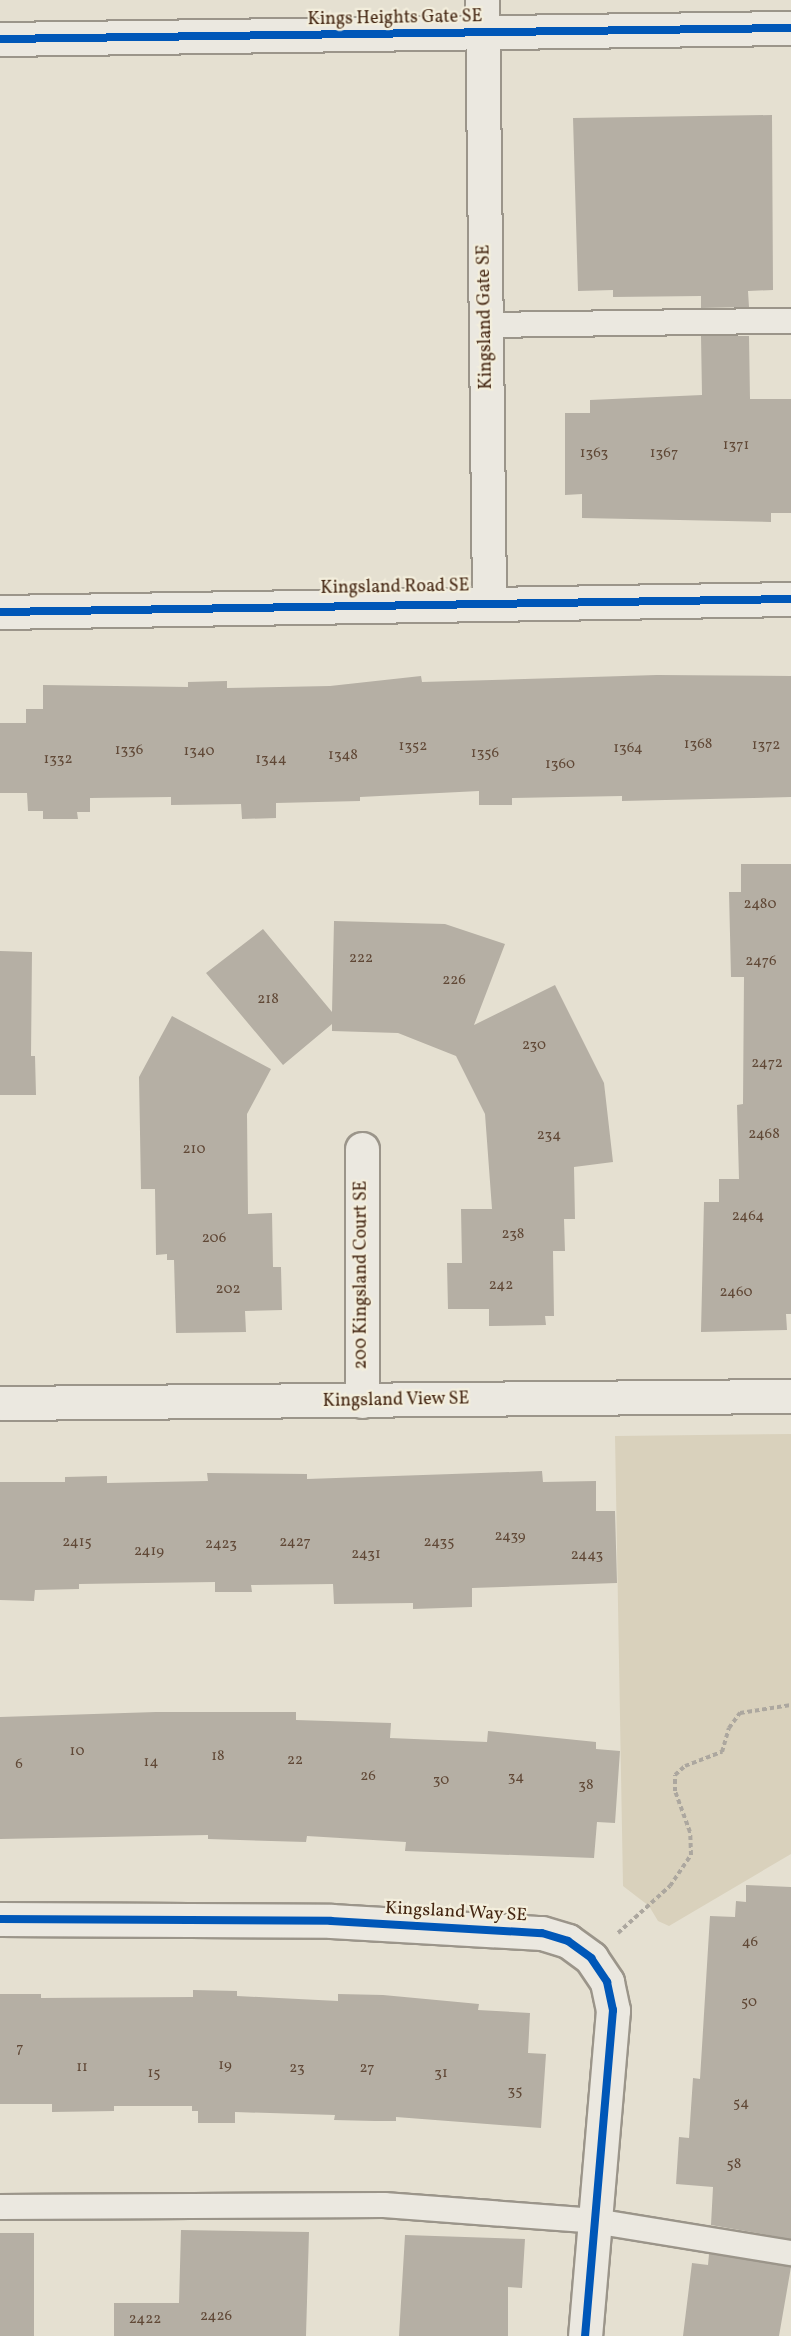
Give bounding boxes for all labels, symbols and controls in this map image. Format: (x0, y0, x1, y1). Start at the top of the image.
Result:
street label: Kings Heights Gate SE (307, 7, 483, 31)
street label: Kingsland Gate SE (474, 244, 498, 390)
house number: 1371 (723, 437, 749, 455)
house number: 1363 (580, 445, 608, 463)
house number: 1367 (650, 445, 678, 463)
street label: Kingsland Road SE (320, 576, 470, 600)
house number: 1368 (684, 736, 712, 754)
house number: 1372 (752, 737, 780, 755)
house number: 1352 (399, 738, 427, 756)
house number: 1364 (613, 740, 643, 758)
house number: 1336 (115, 742, 143, 760)
house number: 1340 (183, 743, 215, 761)
house number: 1356 (471, 745, 499, 763)
house number: 1348 (328, 747, 358, 765)
house number: 1332 (43, 751, 73, 769)
house number: 1344 (255, 751, 287, 769)
house number: 1360 (545, 756, 575, 774)
house number: 2480 (744, 896, 776, 914)
house number: 222 (349, 950, 373, 968)
house number: 2476 (745, 953, 777, 971)
house number: 226 (442, 972, 466, 990)
house number: 218 (257, 991, 279, 1009)
house number: 230 (522, 1037, 546, 1055)
house number: 2472 (751, 1055, 783, 1073)
house number: 2468 (748, 1126, 780, 1144)
house number: 234 (537, 1127, 561, 1145)
house number: 210 (183, 1141, 205, 1159)
street label: 200 Kingsland Court SE (351, 1181, 373, 1369)
house number: 2464 (732, 1208, 764, 1226)
house number: 238 (502, 1226, 524, 1244)
house number: 206 (202, 1230, 226, 1248)
house number: 242 (489, 1277, 513, 1295)
house number: 202 (216, 1281, 240, 1299)
house number: 2460 (719, 1284, 753, 1302)
street label: Kingsland View SE (322, 1389, 470, 1413)
house number: 2439 (494, 1528, 526, 1546)
house number: 2415 (62, 1534, 92, 1552)
house number: 2427 (279, 1534, 311, 1552)
house number: 2435 (424, 1534, 454, 1552)
house number: 2423 (205, 1536, 237, 1554)
house number: 2419 (134, 1543, 164, 1561)
house number: 2431 (351, 1546, 381, 1564)
house number: 2443 (571, 1547, 603, 1565)
house number: 10 (70, 1743, 84, 1761)
house number: 18 (211, 1748, 225, 1766)
house number: 22 (287, 1752, 303, 1770)
house number: 14 (144, 1754, 158, 1772)
house number: 6 (15, 1756, 23, 1774)
house number: 26 (360, 1768, 376, 1786)
house number: 34 (508, 1769, 524, 1787)
house number: 30 (433, 1772, 449, 1790)
house number: 38 (578, 1777, 594, 1795)
street label: Kingsland Way SE (384, 1898, 528, 1928)
house number: 46 (742, 1934, 758, 1952)
house number: 50 (741, 1994, 757, 2012)
house number: 7 (16, 2040, 24, 2058)
house number: 19 (218, 2057, 232, 2075)
house number: 11 (76, 2059, 88, 2077)
house number: 23 (289, 2060, 305, 2078)
house number: 27 (360, 2060, 374, 2078)
house number: 15 (147, 2065, 161, 2083)
house number: 31 (434, 2065, 448, 2083)
house number: 35 (508, 2083, 522, 2101)
house number: 54 (733, 2095, 749, 2113)
house number: 58 (727, 2156, 741, 2174)
house number: 2426 (200, 2308, 232, 2326)
house number: 2422 (129, 2311, 161, 2329)

